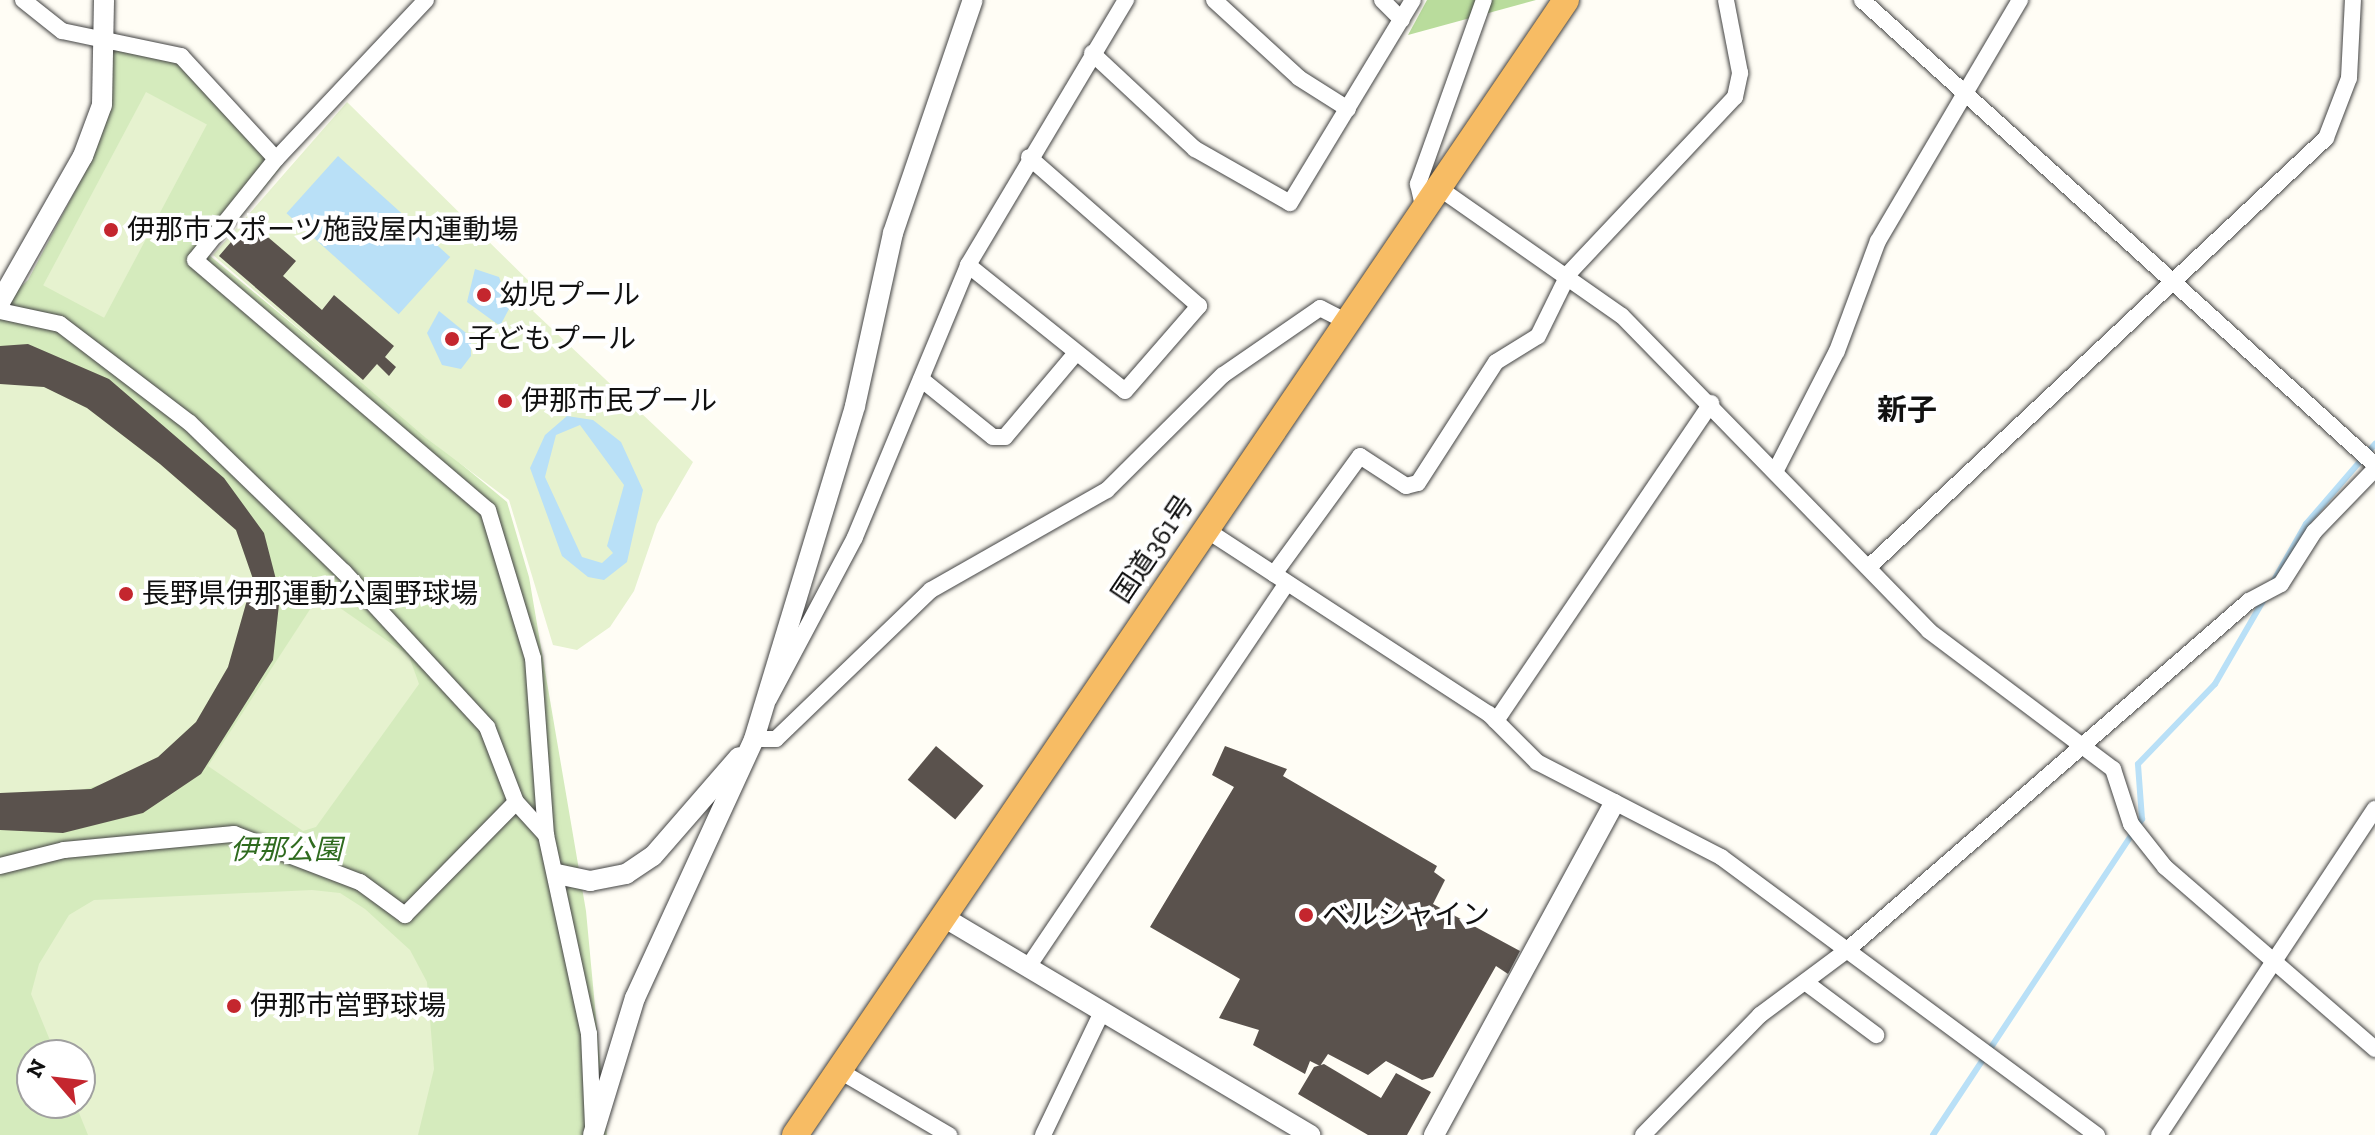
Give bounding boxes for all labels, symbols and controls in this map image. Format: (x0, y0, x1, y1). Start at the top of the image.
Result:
place label: 伊那市スポーツ施設屋内運動場 (127, 213, 519, 247)
marker: 伊那市スポーツ施設屋内運動場 (102, 221, 120, 239)
place label: 幼児プール (500, 278, 640, 312)
marker: 幼児プール (475, 286, 493, 304)
place label: 子どもプール (468, 322, 636, 356)
marker: 子どもプール (443, 330, 461, 348)
place label: 伊那市民プール (521, 384, 717, 418)
marker: 伊那市民プール (496, 392, 514, 410)
district label: 新子 (1877, 392, 1937, 428)
street label: 国道361号 (1105, 488, 1201, 610)
place label: 長野県伊那運動公園野球場 (142, 577, 478, 611)
marker: 長野県伊那運動公園野球場 (117, 585, 135, 603)
park label: 伊那公園 (230, 833, 342, 867)
place label: ベルシャイン (1322, 898, 1490, 932)
marker: ベルシャイン (1297, 906, 1315, 924)
place label: 伊那市営野球場 (250, 989, 446, 1023)
marker: 伊那市営野球場 (225, 997, 243, 1015)
north arrow (16, 1039, 96, 1119)
text: N (20, 1055, 52, 1082)

